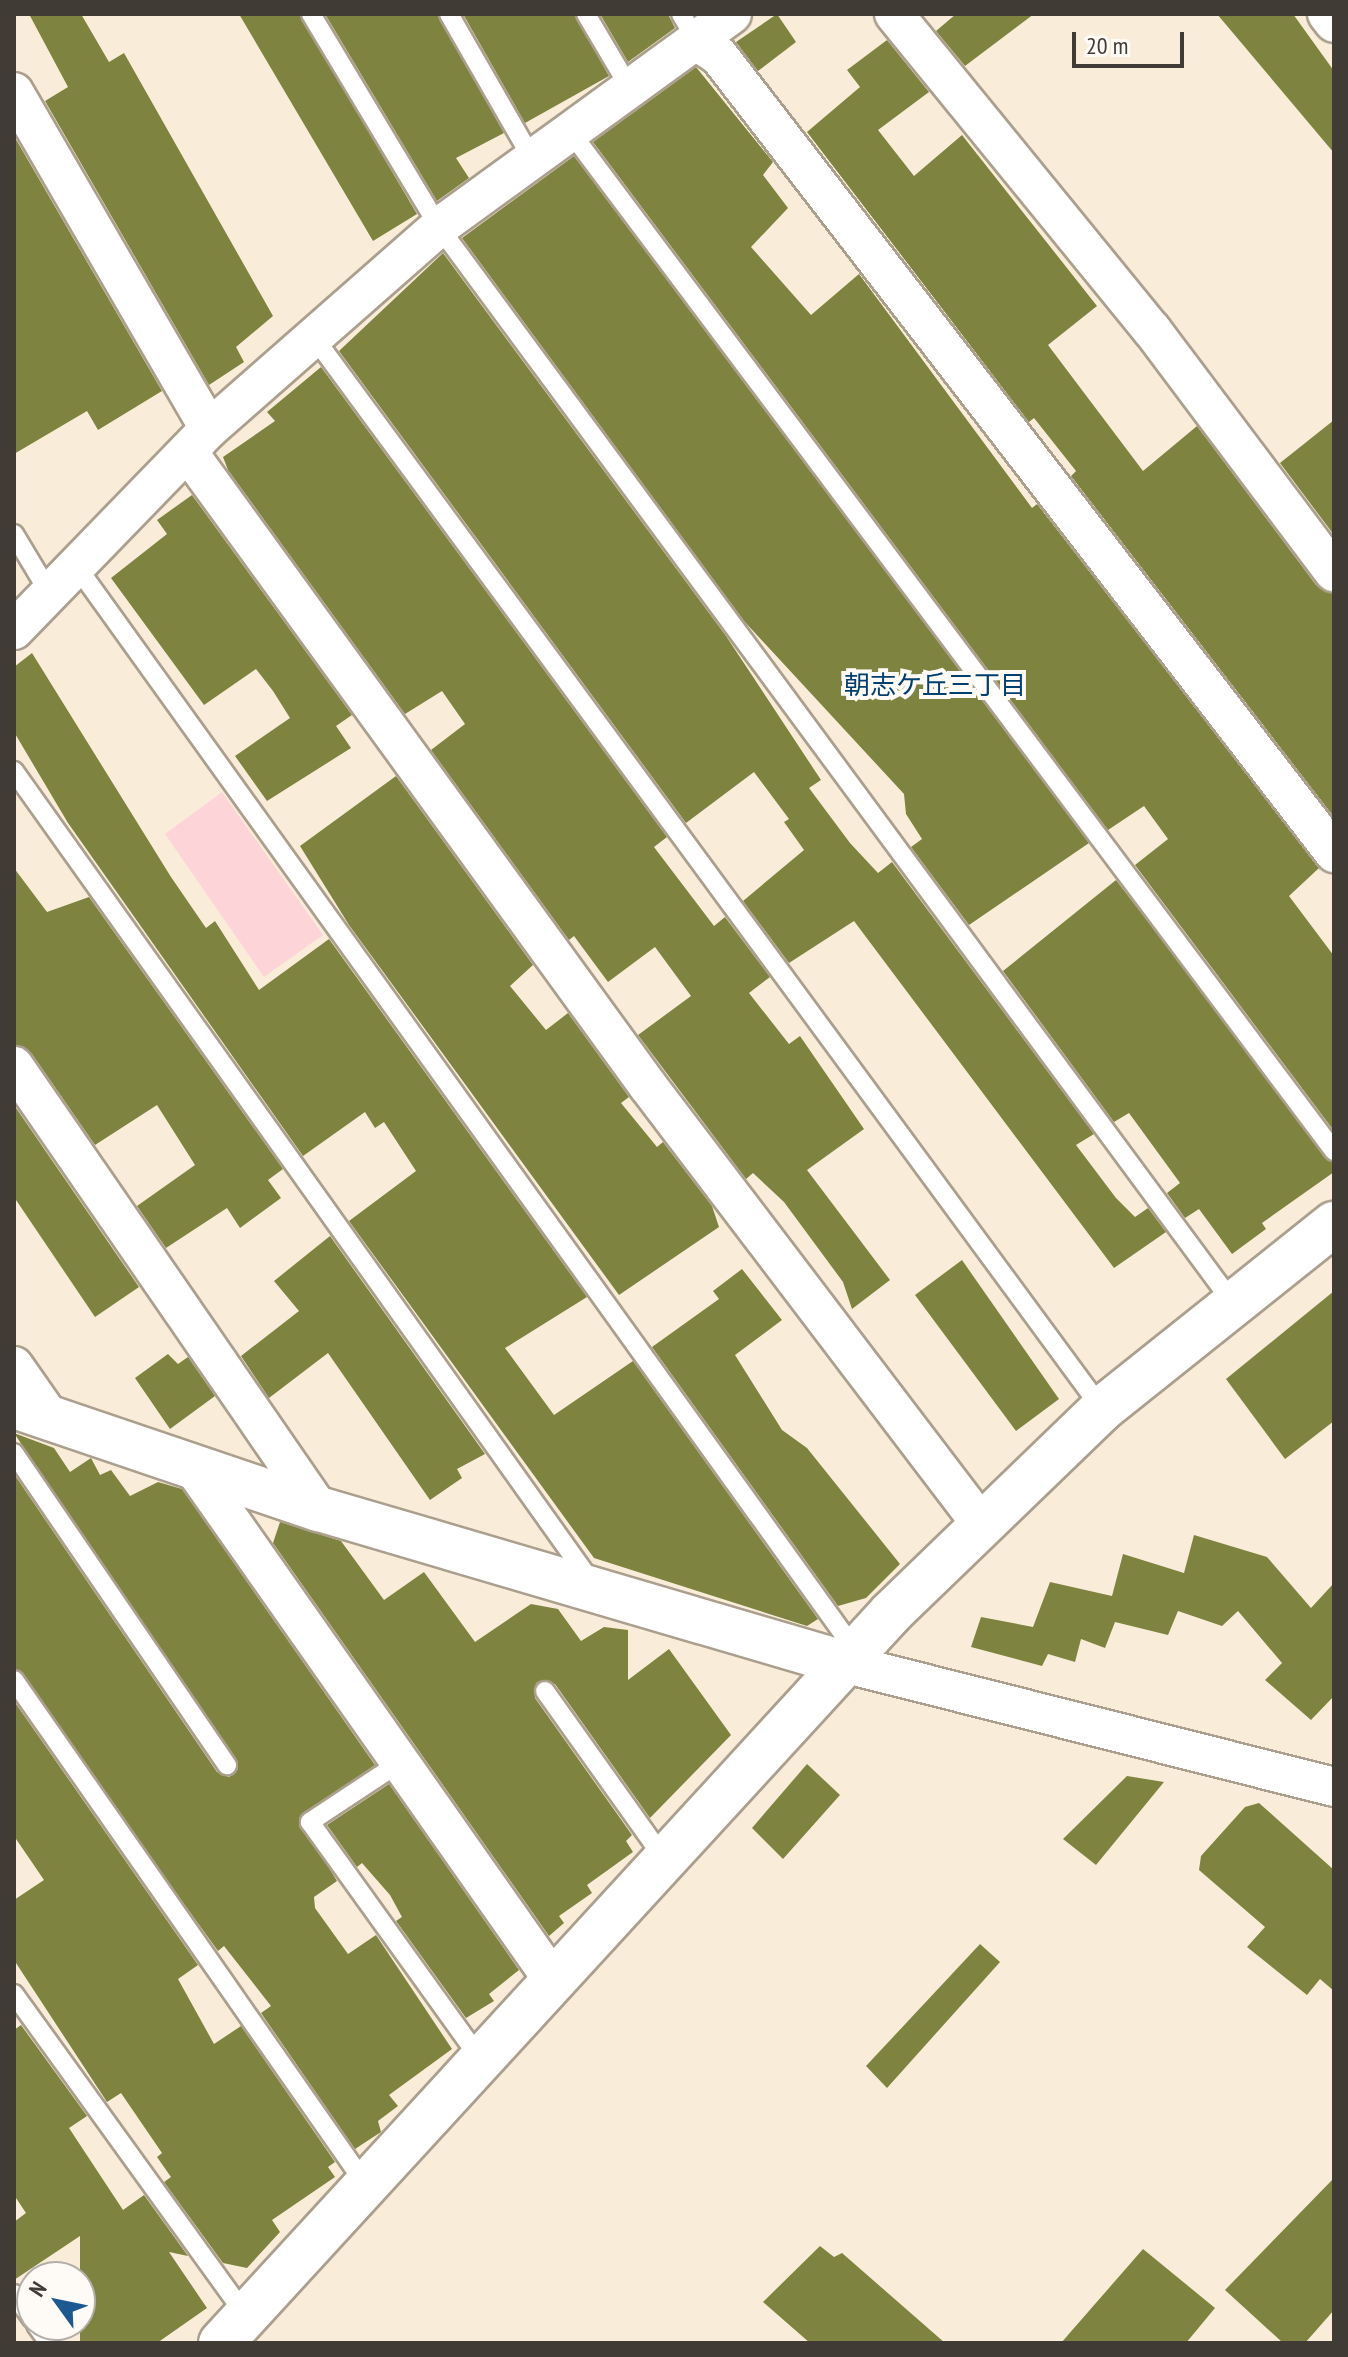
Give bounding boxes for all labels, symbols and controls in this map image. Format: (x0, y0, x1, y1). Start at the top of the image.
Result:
scale bar (1076, 16, 1188, 66)
text: 20 m (1086, 30, 1128, 61)
district label: 朝志ケ丘三丁目 (844, 669, 1026, 701)
north arrow (16, 2261, 96, 2341)
text: N (23, 2276, 53, 2302)

